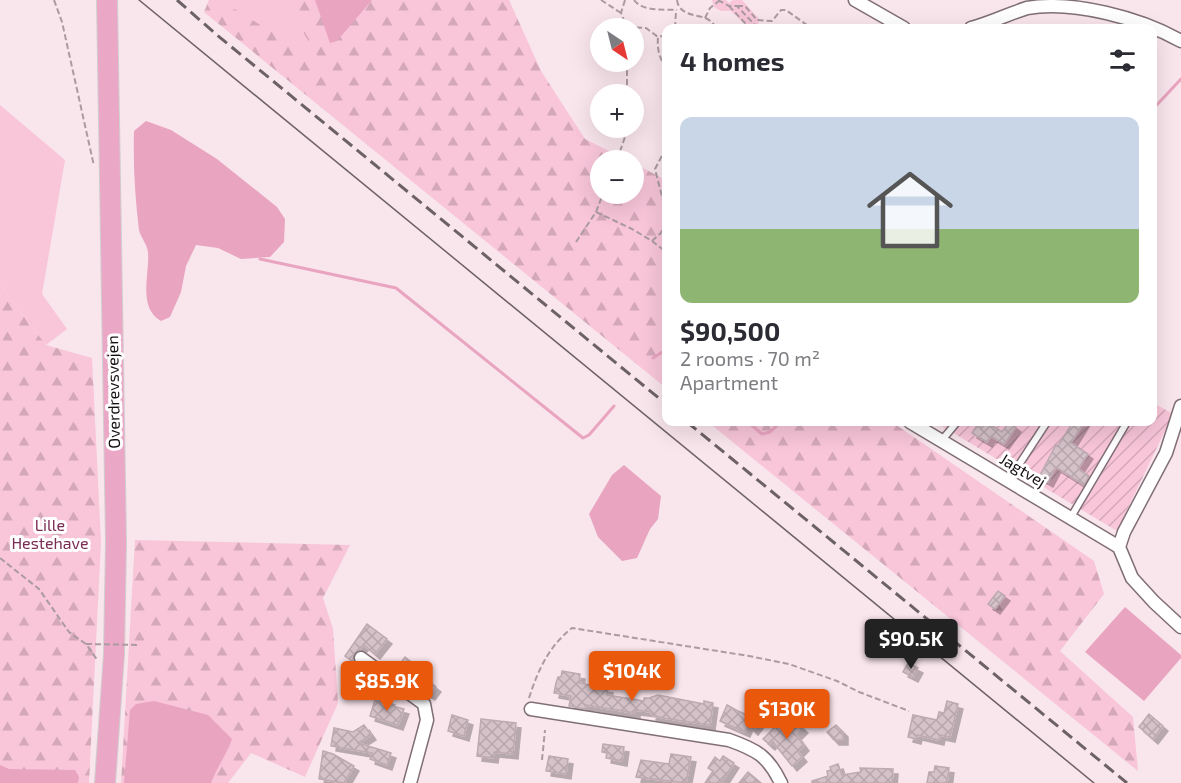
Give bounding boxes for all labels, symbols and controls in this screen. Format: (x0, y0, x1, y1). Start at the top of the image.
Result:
north arrow (590, 18, 644, 72)
map controls (590, 18, 644, 204)
icon: filters (1106, 44, 1139, 77)
text: 4 homes (680, 45, 785, 76)
button: + (590, 84, 644, 138)
button: − (590, 150, 644, 204)
icon: home (856, 156, 964, 264)
text: $90,500 (680, 315, 780, 346)
street label: Overdrevsvejen (102, 335, 124, 449)
text: 2 rooms · 70 m² (680, 346, 820, 370)
text: Apartment (680, 370, 778, 394)
street label: Jagtvej (996, 448, 1050, 492)
park label: Lille Hestehave (11, 515, 89, 552)
pin: $90.5K (862, 619, 960, 670)
text: $90.5K (879, 626, 943, 650)
pin: $104K (590, 651, 674, 702)
text: $104K (603, 658, 661, 682)
pin: $85.9K (338, 661, 436, 712)
text: $85.9K (355, 668, 419, 692)
pin: $130K (745, 689, 829, 740)
text: $130K (759, 696, 815, 720)

